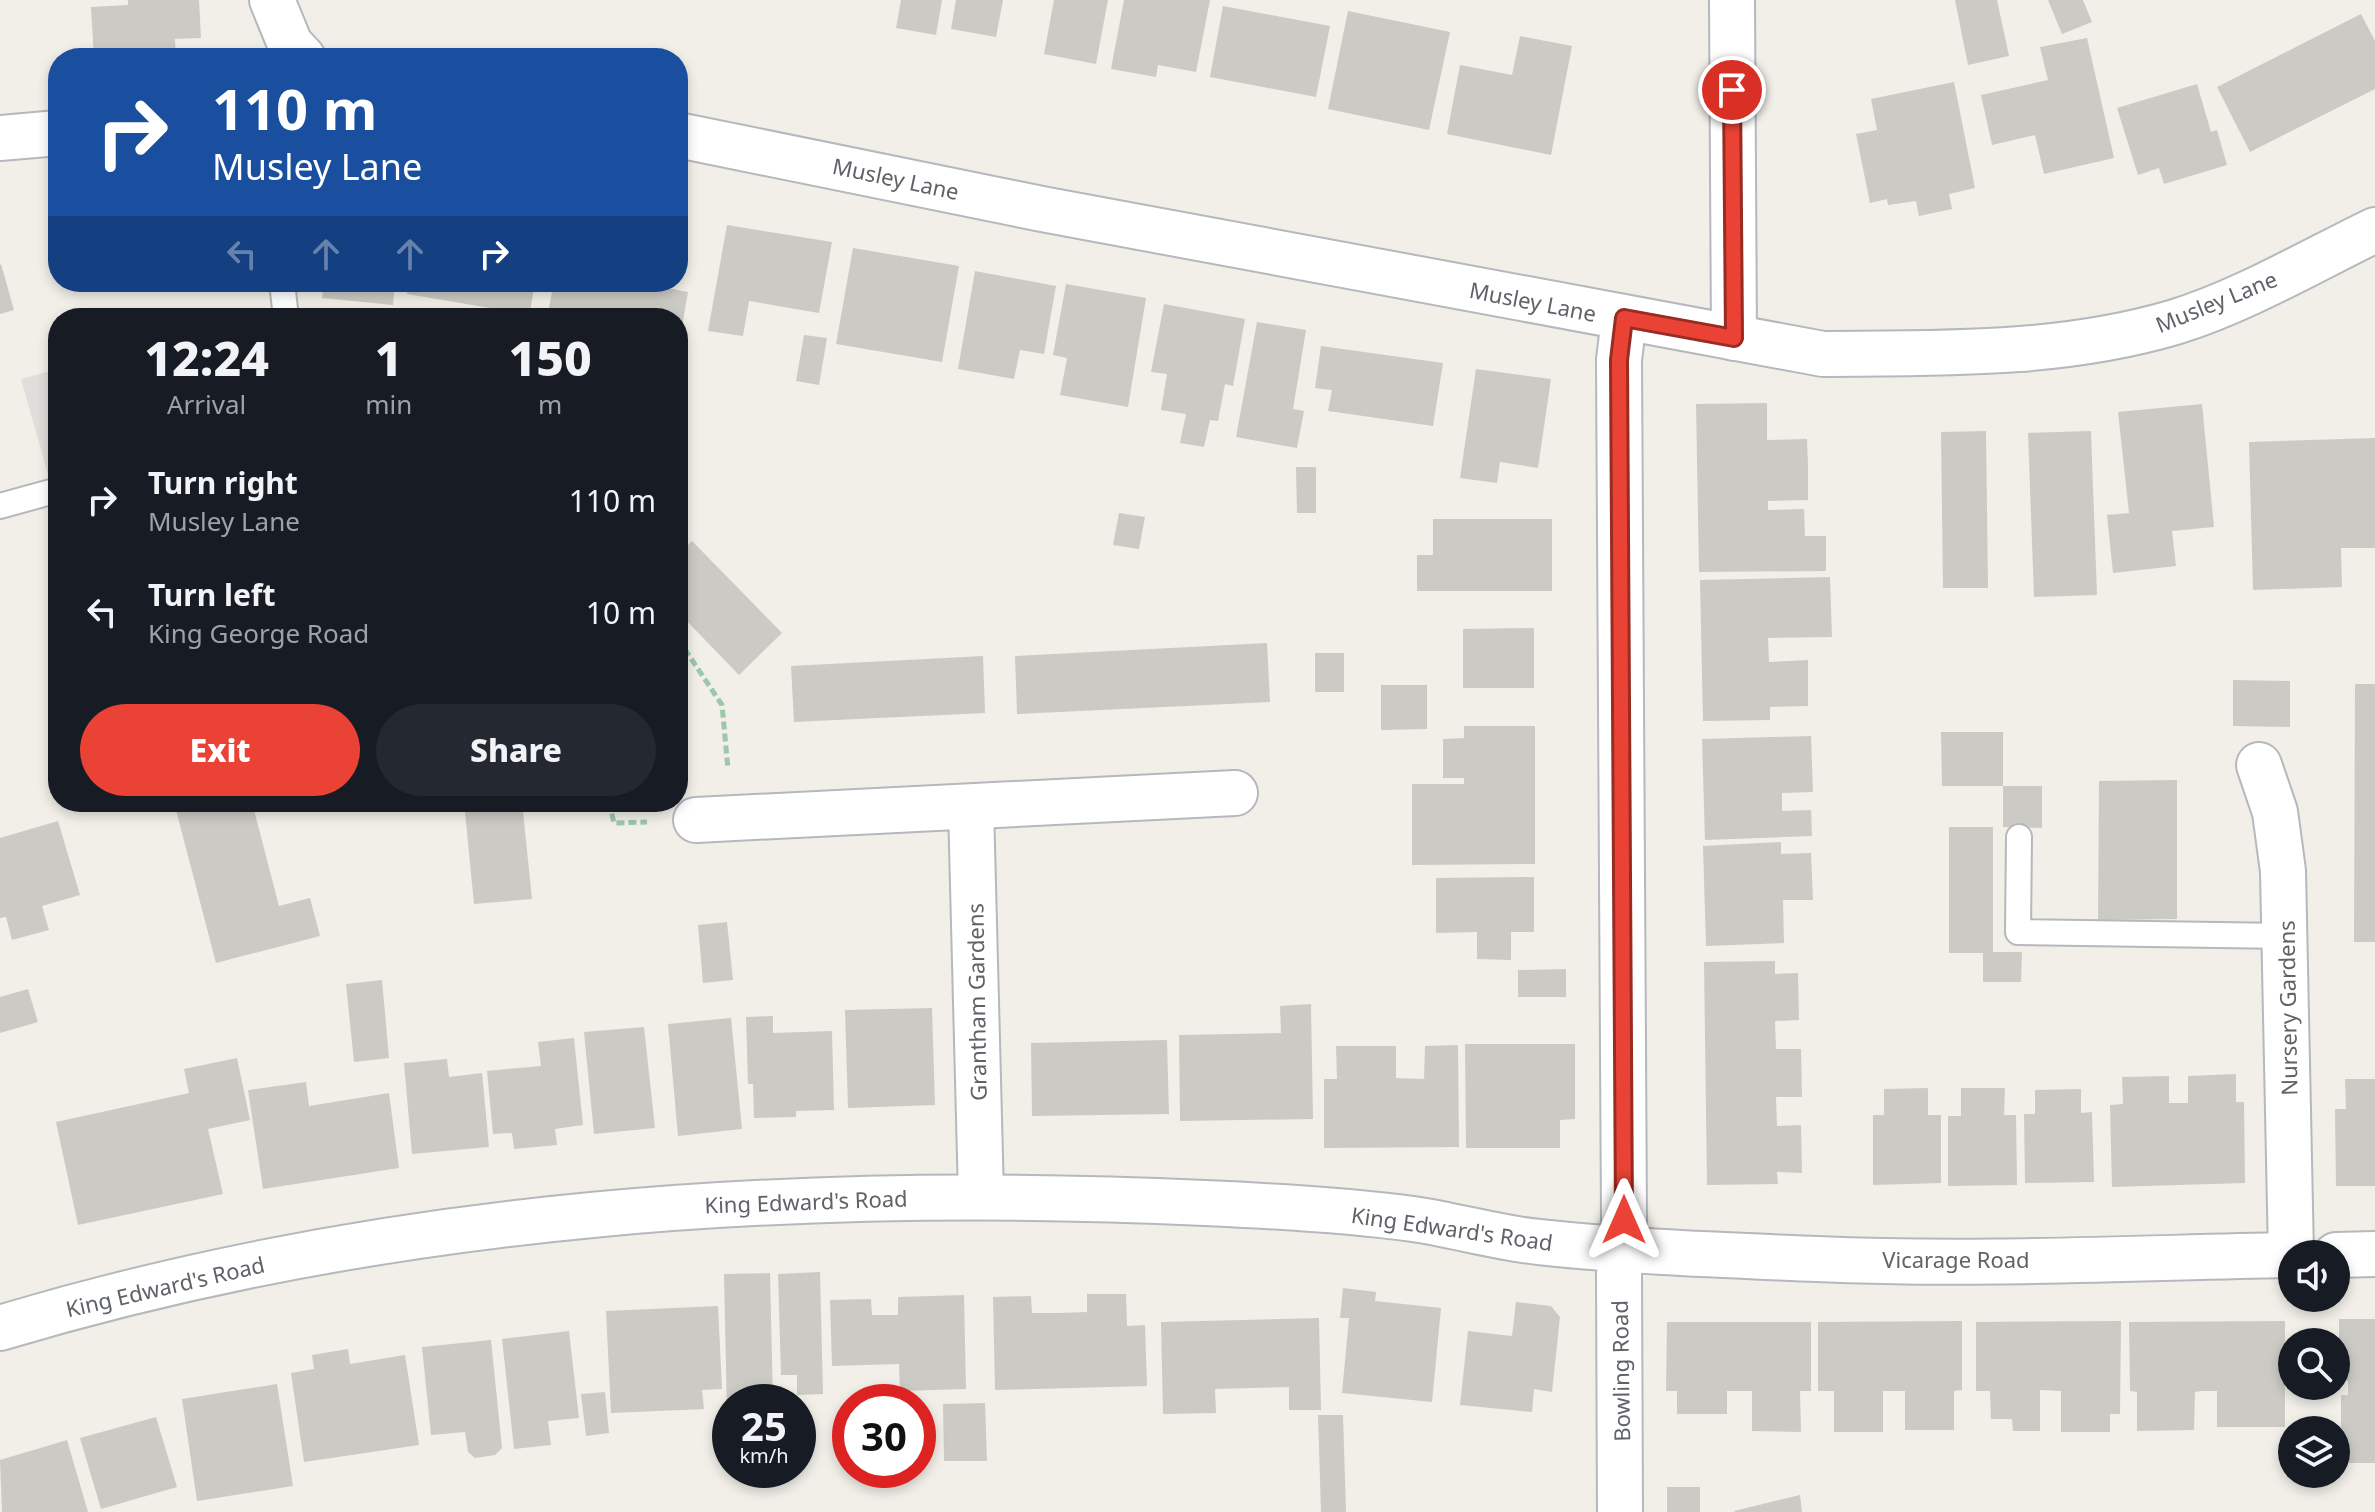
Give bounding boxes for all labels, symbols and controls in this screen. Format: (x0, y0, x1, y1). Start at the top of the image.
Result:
pin (1698, 56, 1766, 124)
icon: arrive (1710, 68, 1754, 112)
text: 110 m (212, 70, 377, 146)
icon: right (80, 80, 184, 184)
text: Musley Lane (212, 142, 422, 191)
street label: Musley Lane (830, 150, 962, 206)
icon: left (220, 232, 264, 276)
icon: ahead (304, 232, 348, 276)
icon: ahead (388, 232, 432, 276)
icon: right (472, 232, 516, 276)
street label: Musley Lane (2151, 263, 2281, 339)
street label: Musley Lane (1467, 274, 1599, 328)
text: 12:24 (144, 325, 269, 390)
text: 1 (375, 325, 403, 390)
text: 150 (509, 325, 592, 390)
text: Arrival (167, 386, 246, 422)
text: min (365, 386, 412, 422)
text: m (538, 386, 562, 422)
text: Turn right (148, 462, 298, 503)
icon: right (80, 478, 124, 522)
text: 110 m (569, 480, 656, 521)
text: Musley Lane (148, 503, 300, 539)
text: Turn left (148, 574, 276, 615)
icon: left (80, 590, 124, 634)
text: 10 m (586, 592, 656, 633)
text: King George Road (148, 615, 369, 651)
button: Exit (80, 704, 360, 796)
button: Share (376, 704, 656, 796)
street label: Grantham Gardens (959, 903, 993, 1101)
street label: Nursery Gardens (2270, 920, 2304, 1096)
position arrow (1582, 1178, 1666, 1262)
street label: King Edward's Road (704, 1182, 908, 1220)
street label: King Edward's Road (1349, 1199, 1555, 1257)
map controls (2278, 1240, 2350, 1488)
button: sound (2278, 1240, 2350, 1312)
street label: Vicarage Road (1882, 1244, 2030, 1274)
street label: King Edward's Road (63, 1249, 267, 1323)
street label: Bowling Road (1604, 1300, 1636, 1442)
button: search (2278, 1328, 2350, 1400)
speed limit sign: 30 (832, 1384, 936, 1488)
text: 25 (741, 1398, 787, 1453)
button: layers (2278, 1416, 2350, 1488)
text: km/h (739, 1442, 789, 1469)

